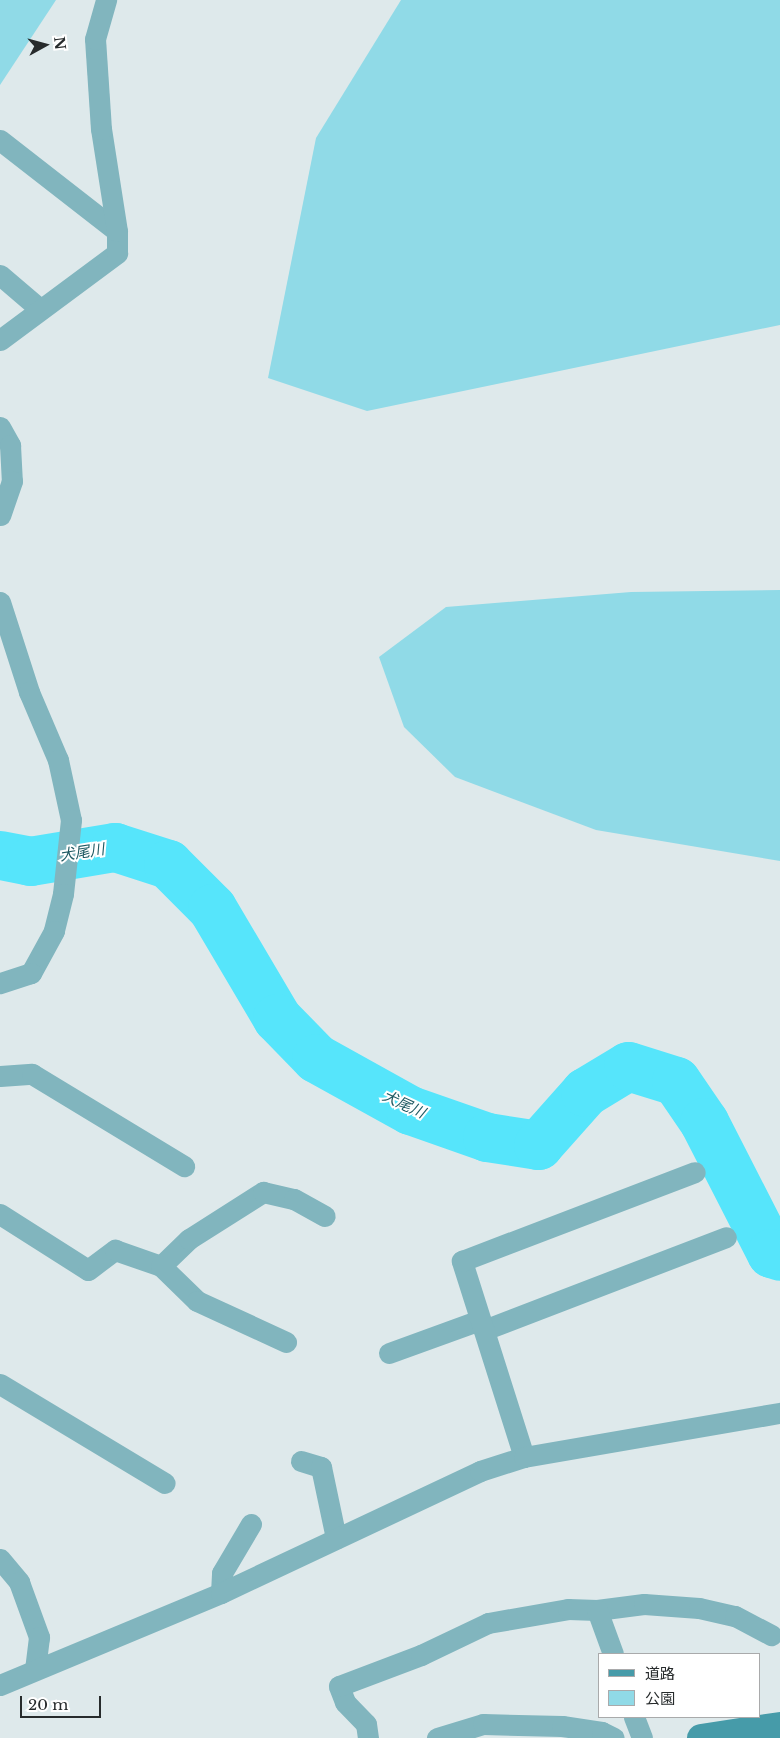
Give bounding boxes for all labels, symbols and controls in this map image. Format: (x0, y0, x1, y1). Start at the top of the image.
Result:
north arrow (20, 20, 70, 70)
text: N (50, 36, 70, 51)
water label: 犬尾川 (58, 840, 106, 864)
water label: 犬尾川 (380, 1086, 428, 1122)
legend (598, 1653, 760, 1718)
text: 道路 (645, 1664, 675, 1683)
scale bar (22, 1686, 104, 1718)
text: 公園 (645, 1689, 675, 1708)
text: 20 m (28, 1695, 68, 1714)

